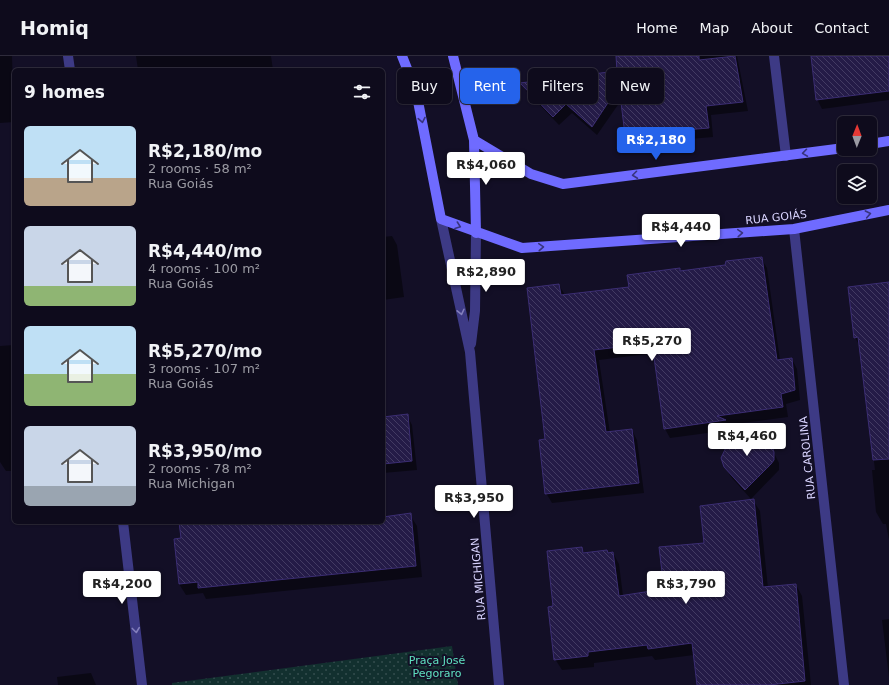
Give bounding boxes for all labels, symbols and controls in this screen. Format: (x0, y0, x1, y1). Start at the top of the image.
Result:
text: Homiq (20, 17, 89, 39)
text: Home (636, 20, 678, 36)
text: Map (700, 20, 729, 36)
text: About (751, 20, 793, 36)
text: Contact (815, 20, 869, 36)
chip: Buy (397, 68, 452, 104)
chip: Rent (460, 68, 520, 104)
chip: Filters (528, 68, 598, 104)
chip: New (606, 68, 664, 104)
icon: filters (351, 81, 373, 103)
text: 9 homes (24, 82, 105, 102)
one-way arrow (417, 116, 425, 123)
north arrow (837, 116, 877, 156)
map controls (837, 116, 877, 204)
pin: R$2,180 (619, 127, 693, 161)
text: R$2,180 (626, 132, 686, 147)
text: R$2,180/mo (148, 141, 262, 161)
icon: home (56, 142, 104, 190)
one-way arrow (802, 148, 808, 157)
pin: R$4,060 (449, 152, 523, 186)
text: R$4,060 (456, 157, 516, 172)
text: 2 rooms · 58 m² (148, 161, 252, 176)
button: layers (837, 164, 877, 204)
one-way arrow (632, 170, 638, 179)
text: Rua Goiás (148, 176, 213, 191)
street label: RUA GOIÁS (745, 208, 807, 227)
one-way arrow (865, 211, 872, 219)
pin: R$4,440 (644, 214, 718, 248)
text: R$4,440 (651, 219, 711, 234)
one-way arrow (455, 221, 462, 230)
one-way arrow (737, 228, 743, 237)
text: R$4,440/mo (148, 241, 262, 261)
icon: home (56, 242, 104, 290)
one-way arrow (538, 243, 544, 252)
pin: R$2,890 (449, 259, 523, 293)
text: 4 rooms · 100 m² (148, 261, 260, 276)
text: R$2,890 (456, 264, 516, 279)
text: Rua Goiás (148, 276, 213, 291)
one-way arrow (457, 309, 465, 315)
pin: R$5,270 (615, 328, 689, 362)
text: R$5,270 (622, 333, 682, 348)
text: R$5,270/mo (148, 341, 262, 361)
icon: home (56, 342, 104, 390)
text: 3 rooms · 107 m² (148, 361, 260, 376)
text: Rua Goiás (148, 376, 213, 391)
street label: RUA CAROLINA (797, 415, 818, 500)
pin: R$4,460 (710, 423, 784, 457)
text: R$4,460 (717, 428, 777, 443)
text: R$3,950/mo (148, 441, 262, 461)
icon: home (56, 442, 104, 490)
text: 2 rooms · 78 m² (148, 461, 252, 476)
text: Rua Michigan (148, 476, 235, 491)
pin: R$3,950 (437, 485, 511, 519)
text: R$3,950 (444, 490, 504, 505)
street label: RUA MICHIGAN (468, 537, 489, 621)
pin: R$4,200 (85, 571, 159, 605)
pin: R$3,790 (649, 571, 723, 605)
text: R$4,200 (92, 576, 152, 591)
text: R$3,790 (656, 576, 716, 591)
one-way arrow (131, 627, 140, 633)
park label: Praça José Pegoraro (409, 654, 465, 680)

